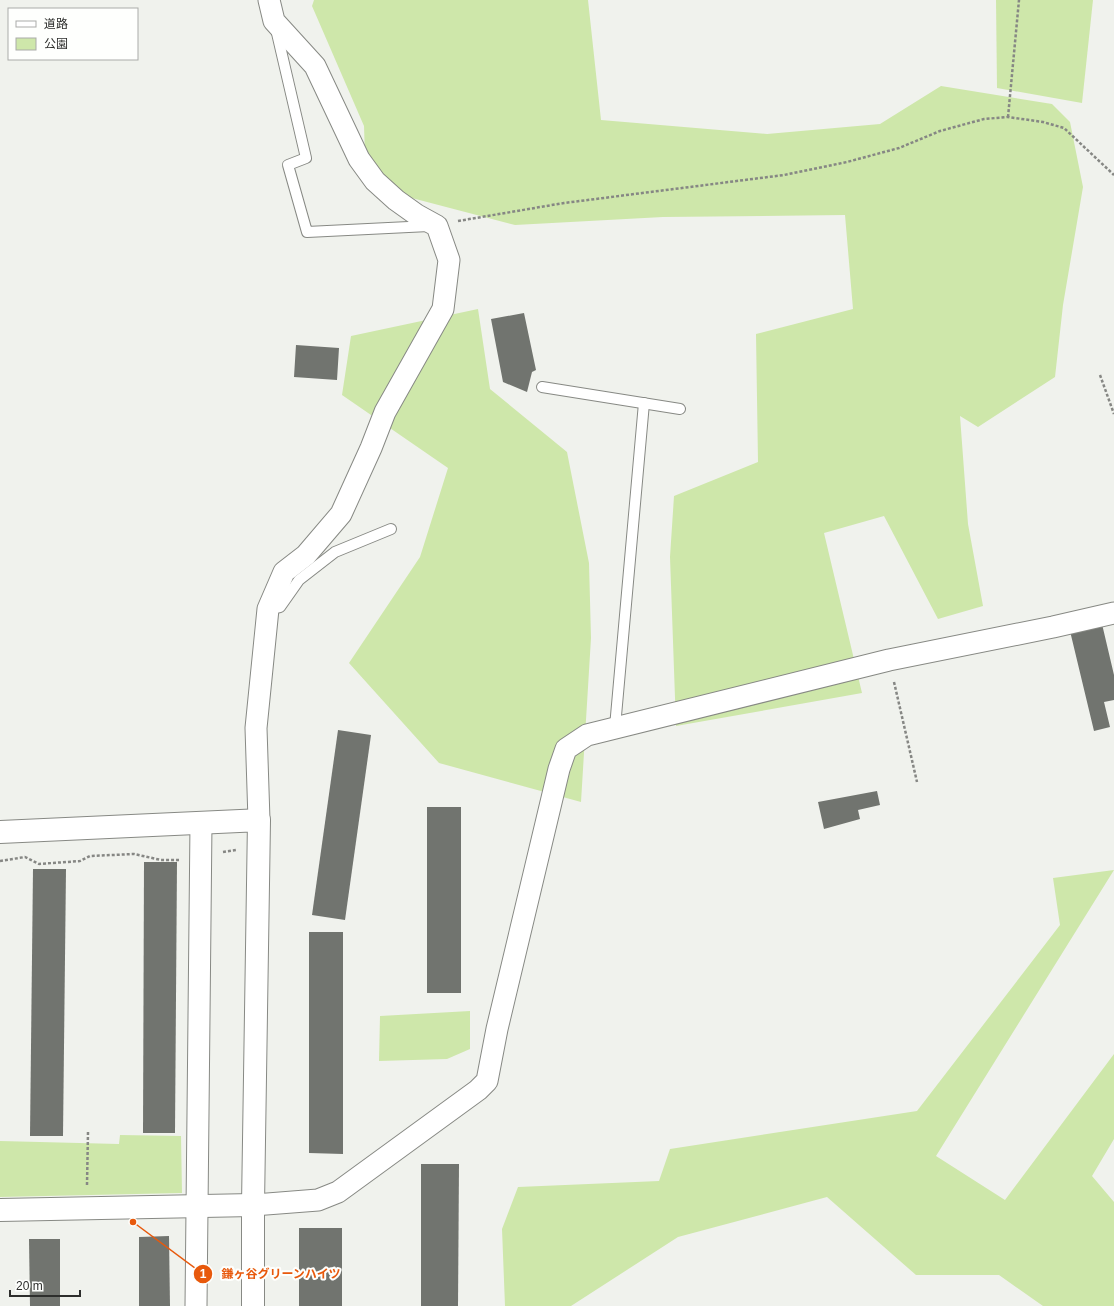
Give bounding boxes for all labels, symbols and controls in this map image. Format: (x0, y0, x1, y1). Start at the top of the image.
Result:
legend (8, 8, 138, 60)
text: 道路 (44, 17, 68, 31)
text: 公園 (44, 37, 68, 51)
callout: 鎌ヶ谷グリーンハイツ (193, 1262, 349, 1286)
text: 1 (200, 1267, 207, 1281)
text: 鎌ヶ谷グリーンハイツ (221, 1267, 341, 1281)
scale bar (10, 1272, 80, 1298)
text: 20 m (16, 1279, 43, 1293)

